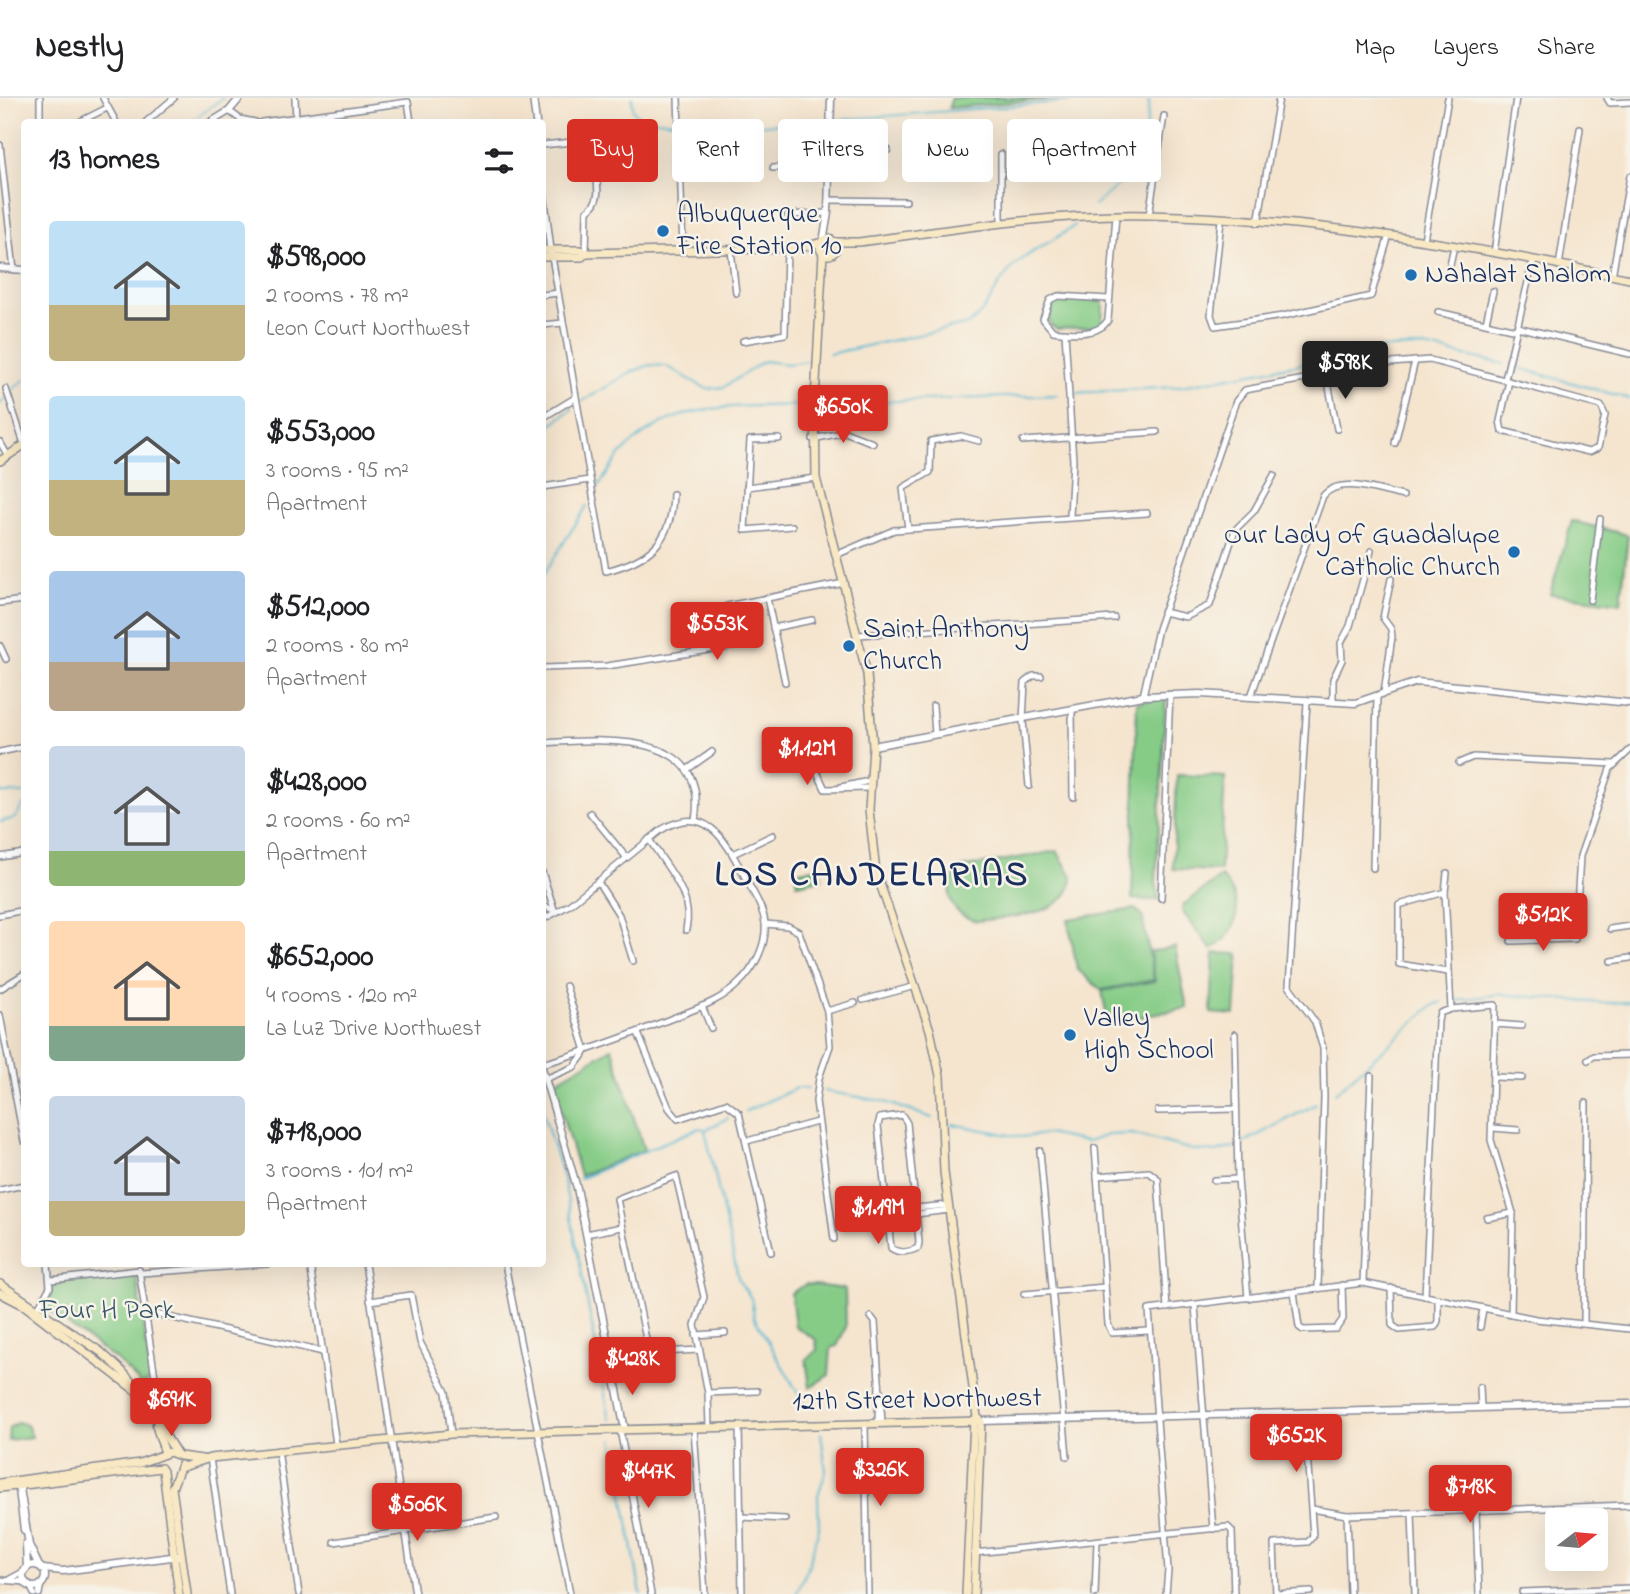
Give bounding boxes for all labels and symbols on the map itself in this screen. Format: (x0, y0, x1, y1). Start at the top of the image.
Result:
place label: Albuquerque Fire Station 10 (676, 195, 842, 268)
marker: Albuquerque Fire Station 10 (655, 223, 671, 239)
place label: Nahalat Shalom (1425, 255, 1611, 296)
marker: Nahalat Shalom (1403, 267, 1419, 283)
pin: $598K (1296, 342, 1394, 401)
pin: $650K (794, 386, 892, 445)
place label: Our Lady of Guadalupe Catholic Church (1224, 516, 1500, 589)
marker: Our Lady of Guadalupe Catholic Church (1506, 544, 1522, 560)
pin: $553K (668, 602, 766, 662)
place label: Saint Anthony Church (863, 610, 1029, 683)
marker: Saint Anthony Church (841, 638, 857, 654)
pin: $1.12M (750, 728, 864, 787)
district label: LOS CANDELARIAS (715, 851, 1029, 902)
pin: $512K (1494, 894, 1592, 953)
place label: Valley High School (1083, 999, 1214, 1072)
marker: Valley High School (1062, 1027, 1078, 1043)
pin: $1.19M (821, 1186, 935, 1246)
park label: Four H Park (38, 1291, 176, 1332)
pin: $428K (583, 1338, 681, 1397)
pin: $691K (122, 1378, 220, 1438)
street label: 12th Street Northwest (792, 1378, 1042, 1424)
pin: $652K (1247, 1414, 1345, 1474)
pin: $326K (831, 1448, 929, 1508)
pin: $447K (599, 1450, 697, 1510)
pin: $718K (1421, 1466, 1519, 1525)
pin: $506K (368, 1484, 466, 1543)
north arrow (1545, 1508, 1608, 1572)

